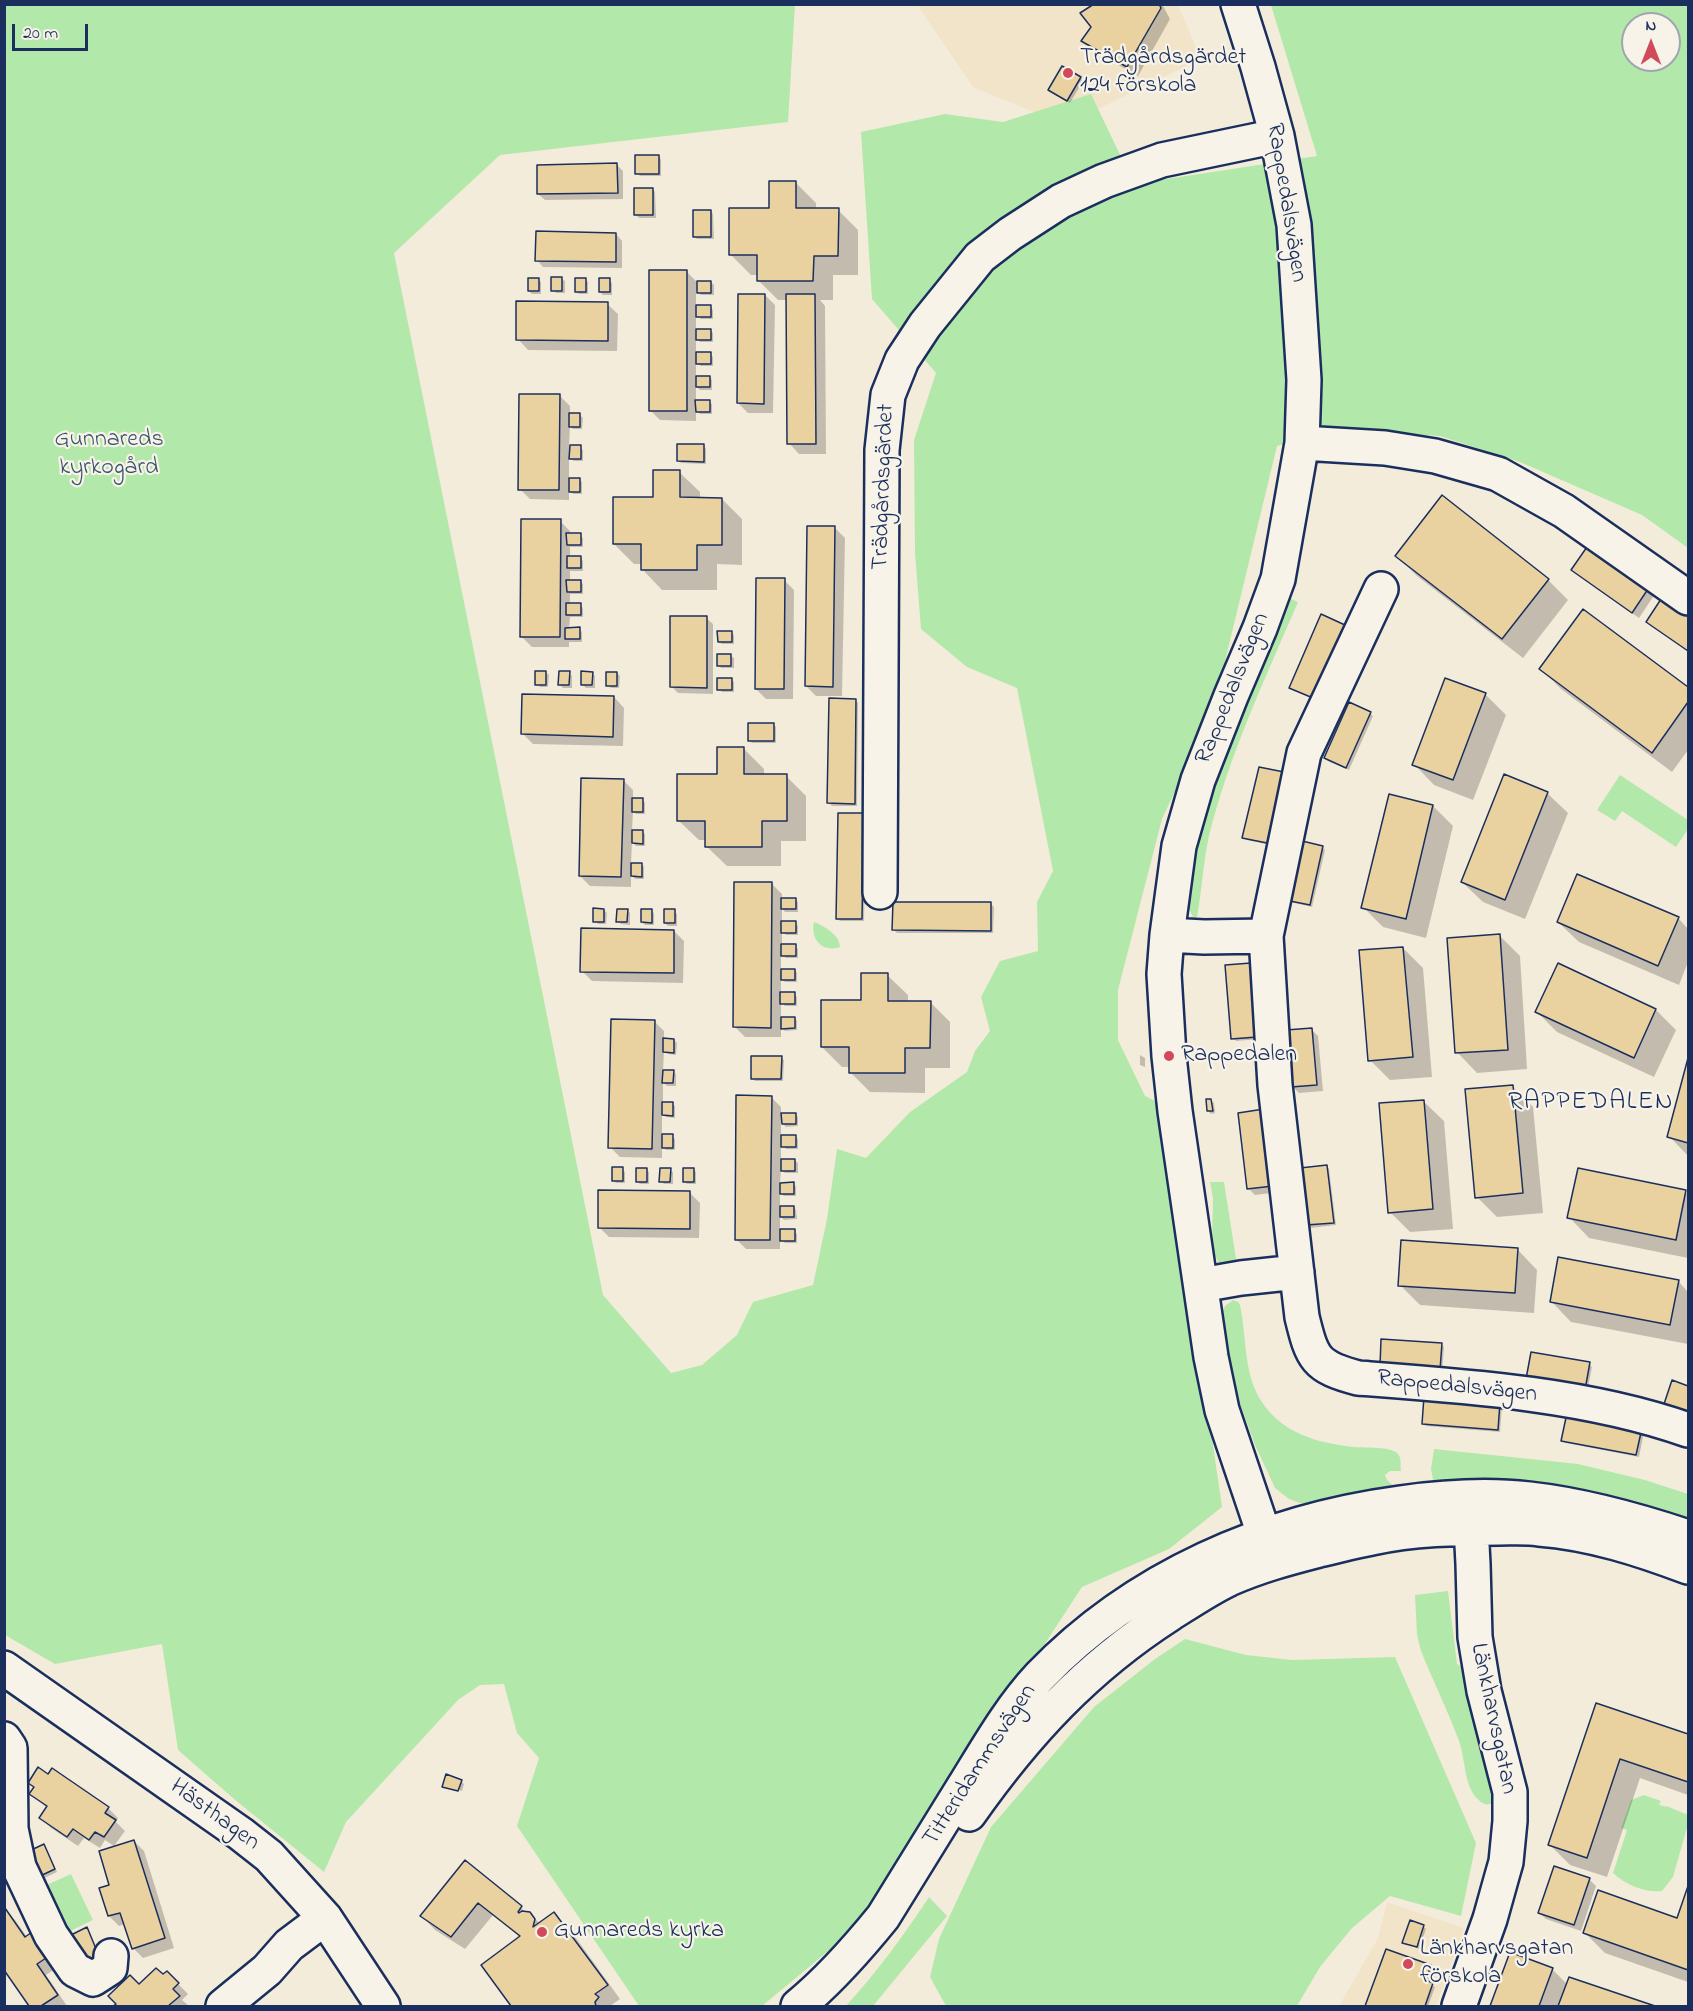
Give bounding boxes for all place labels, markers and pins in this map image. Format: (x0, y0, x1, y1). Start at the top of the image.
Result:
place label: Trädgårdsgärdet 124 förskola (1080, 45, 1246, 101)
marker: Trädgårdsgärdet 124 förskola (1061, 66, 1075, 80)
place label: Rappedalen (1181, 1042, 1297, 1070)
marker: Rappedalen (1162, 1049, 1176, 1063)
place label: Gunnareds kyrka (554, 1918, 724, 1946)
marker: Gunnareds kyrka (535, 1925, 549, 1939)
place label: Länkharvsgatan förskola (1420, 1936, 1573, 1992)
marker: Länkharvsgatan förskola (1401, 1957, 1415, 1971)

